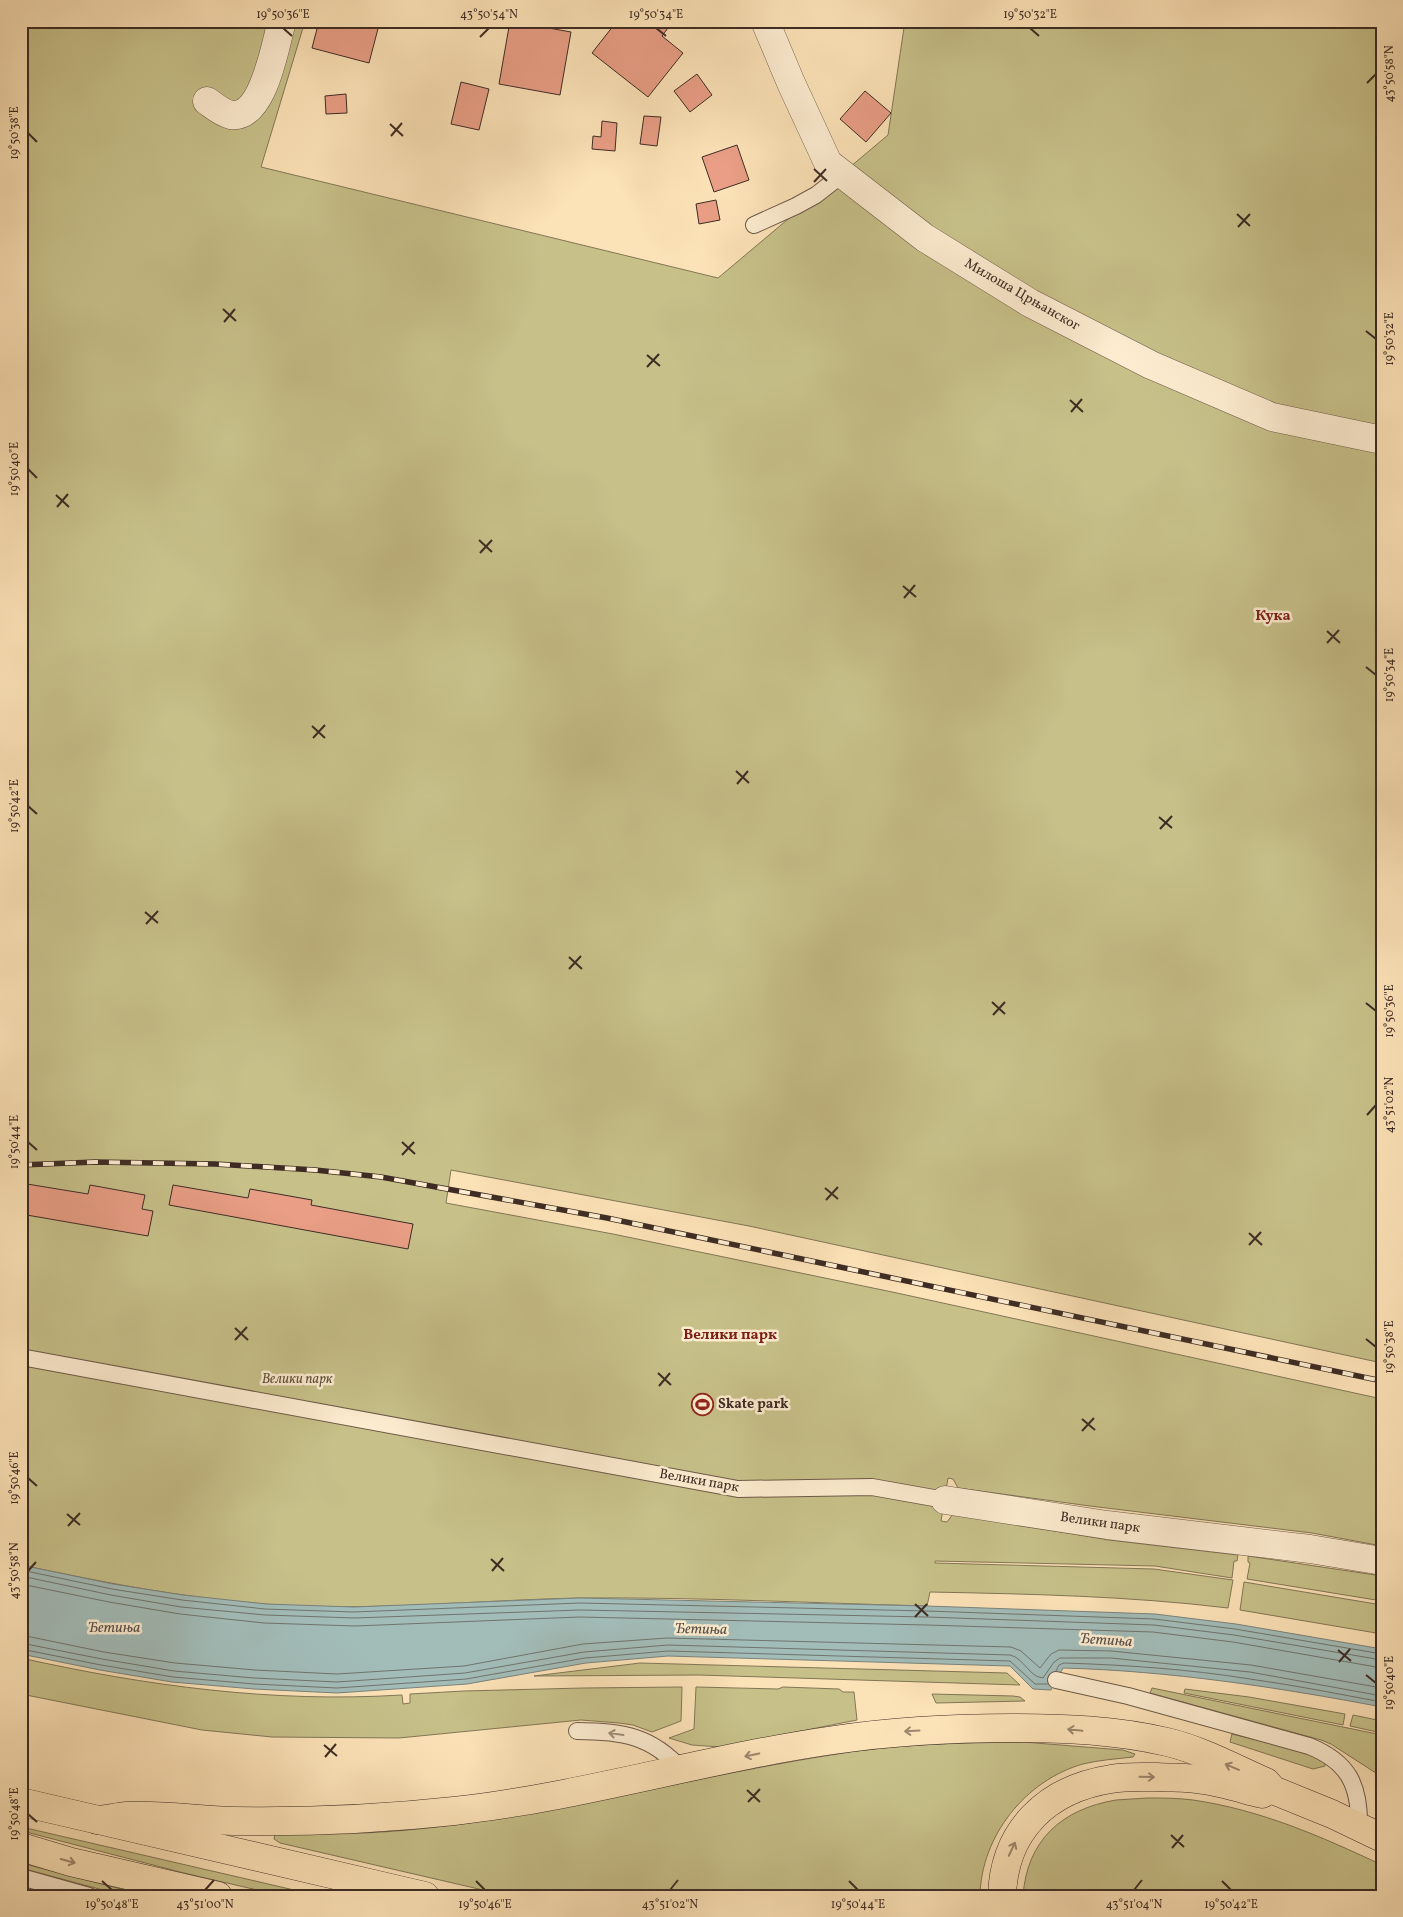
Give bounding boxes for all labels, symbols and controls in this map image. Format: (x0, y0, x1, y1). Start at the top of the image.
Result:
text: 19°50'36"E (256, 7, 310, 23)
text: 43°50'54"N (460, 7, 518, 23)
text: 19°50'34"E (629, 7, 683, 23)
text: 19°50'32"E (1003, 7, 1057, 23)
text: 43°50'58"N (1382, 45, 1398, 103)
text: 19°50'38"E (7, 106, 23, 160)
street label: Милоша Црњанског (961, 254, 1083, 336)
text: 19°50'32"E (1382, 312, 1398, 366)
text: 19°50'40"E (7, 442, 23, 496)
district label: Кука (1255, 606, 1291, 627)
text: 19°50'34"E (1382, 648, 1398, 702)
text: 19°50'42"E (7, 779, 23, 833)
text: 19°50'36"E (1382, 984, 1398, 1038)
text: 43°51'02"N (1382, 1077, 1398, 1133)
text: 19°50'44"E (7, 1115, 23, 1169)
text: 19°50'38"E (1382, 1320, 1398, 1374)
district label: Велики парк (683, 1325, 777, 1346)
park label: Велики парк (262, 1370, 333, 1389)
sports icon: Skate park (690, 1392, 714, 1416)
place label: Skate park (718, 1395, 789, 1414)
text: 19°50'46"E (7, 1451, 23, 1505)
street label: Велики парк (658, 1465, 741, 1497)
street label: Велики парк (1059, 1508, 1142, 1538)
text: 43°50'58"N (7, 1542, 23, 1600)
water label: Ђетиња (88, 1618, 140, 1639)
water label: Ђетиња (675, 1619, 727, 1641)
water label: Ђетиња (1079, 1629, 1133, 1653)
text: 19°50'40"E (1382, 1656, 1398, 1710)
one-way arrow (1067, 1725, 1083, 1734)
one-way arrow (905, 1727, 921, 1736)
one-way arrow (608, 1728, 624, 1738)
one-way arrow (744, 1751, 760, 1760)
one-way arrow (1225, 1761, 1240, 1771)
one-way arrow (1138, 1772, 1154, 1782)
text: 19°50'48"E (7, 1787, 23, 1841)
one-way arrow (1007, 1842, 1017, 1857)
one-way arrow (59, 1857, 75, 1866)
text: 19°50'48"E (85, 1897, 139, 1913)
text: 43°51'00"N (176, 1897, 234, 1913)
text: 19°50'46"E (458, 1897, 512, 1913)
text: 43°51'02"N (642, 1897, 698, 1913)
text: 19°50'44"E (831, 1897, 885, 1913)
text: 43°51'04"N (1106, 1897, 1162, 1913)
text: 19°50'42"E (1204, 1897, 1258, 1913)

